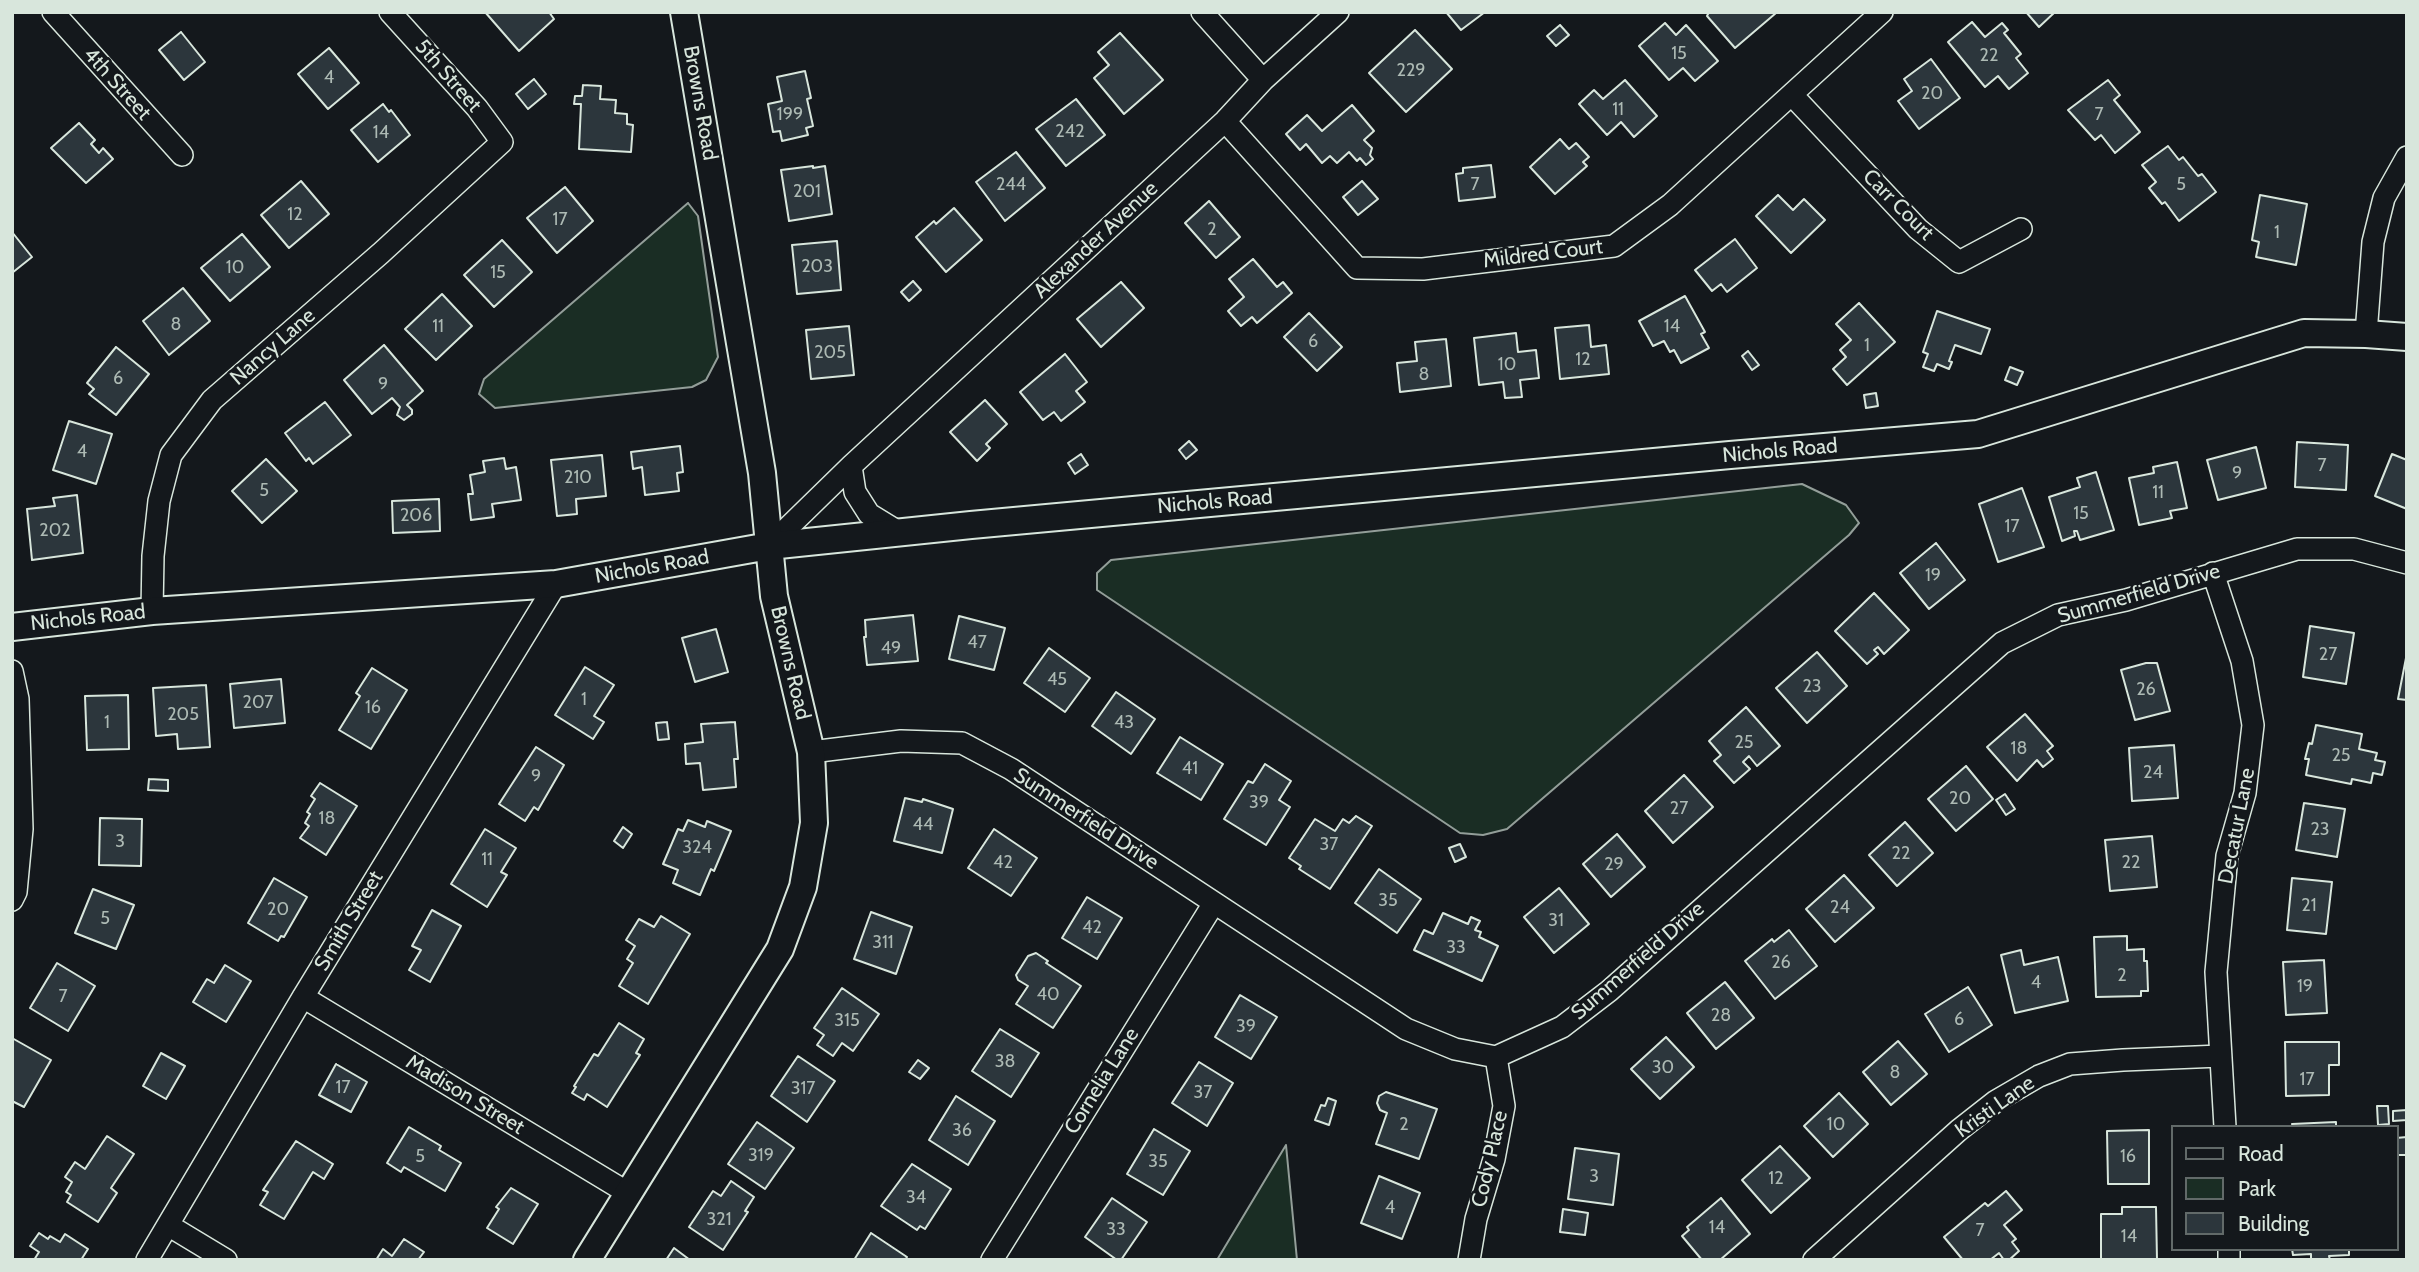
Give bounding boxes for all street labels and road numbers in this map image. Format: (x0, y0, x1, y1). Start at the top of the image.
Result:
street label: 5th Street (409, 34, 487, 118)
street label: 4th Street (78, 42, 156, 126)
street label: Browns Road (678, 44, 722, 162)
street label: Carr Court (1857, 164, 1939, 246)
street label: Alexander Avenue (1029, 176, 1163, 304)
street label: Mildred Court (1482, 234, 1604, 274)
street label: Nancy Lane (225, 303, 321, 391)
street label: Nichols Road (1721, 433, 1839, 469)
street label: Nichols Road (1156, 484, 1274, 520)
street label: Nichols Road (593, 545, 711, 589)
street label: Summerfield Drive (2055, 559, 2223, 629)
street label: Nichols Road (29, 599, 147, 637)
street label: Browns Road (765, 604, 815, 722)
street label: Summerfield Drive (1009, 763, 1163, 875)
street label: Decatur Lane (2213, 766, 2261, 886)
street label: Smith Street (309, 866, 389, 976)
street label: Summerfield Drive (1566, 896, 1710, 1026)
street label: Cornelia Lane (1059, 1023, 1145, 1139)
street label: Madison Street (401, 1050, 529, 1140)
street label: Kristi Lane (1950, 1071, 2040, 1143)
street label: Cody Place (1467, 1108, 1513, 1210)

